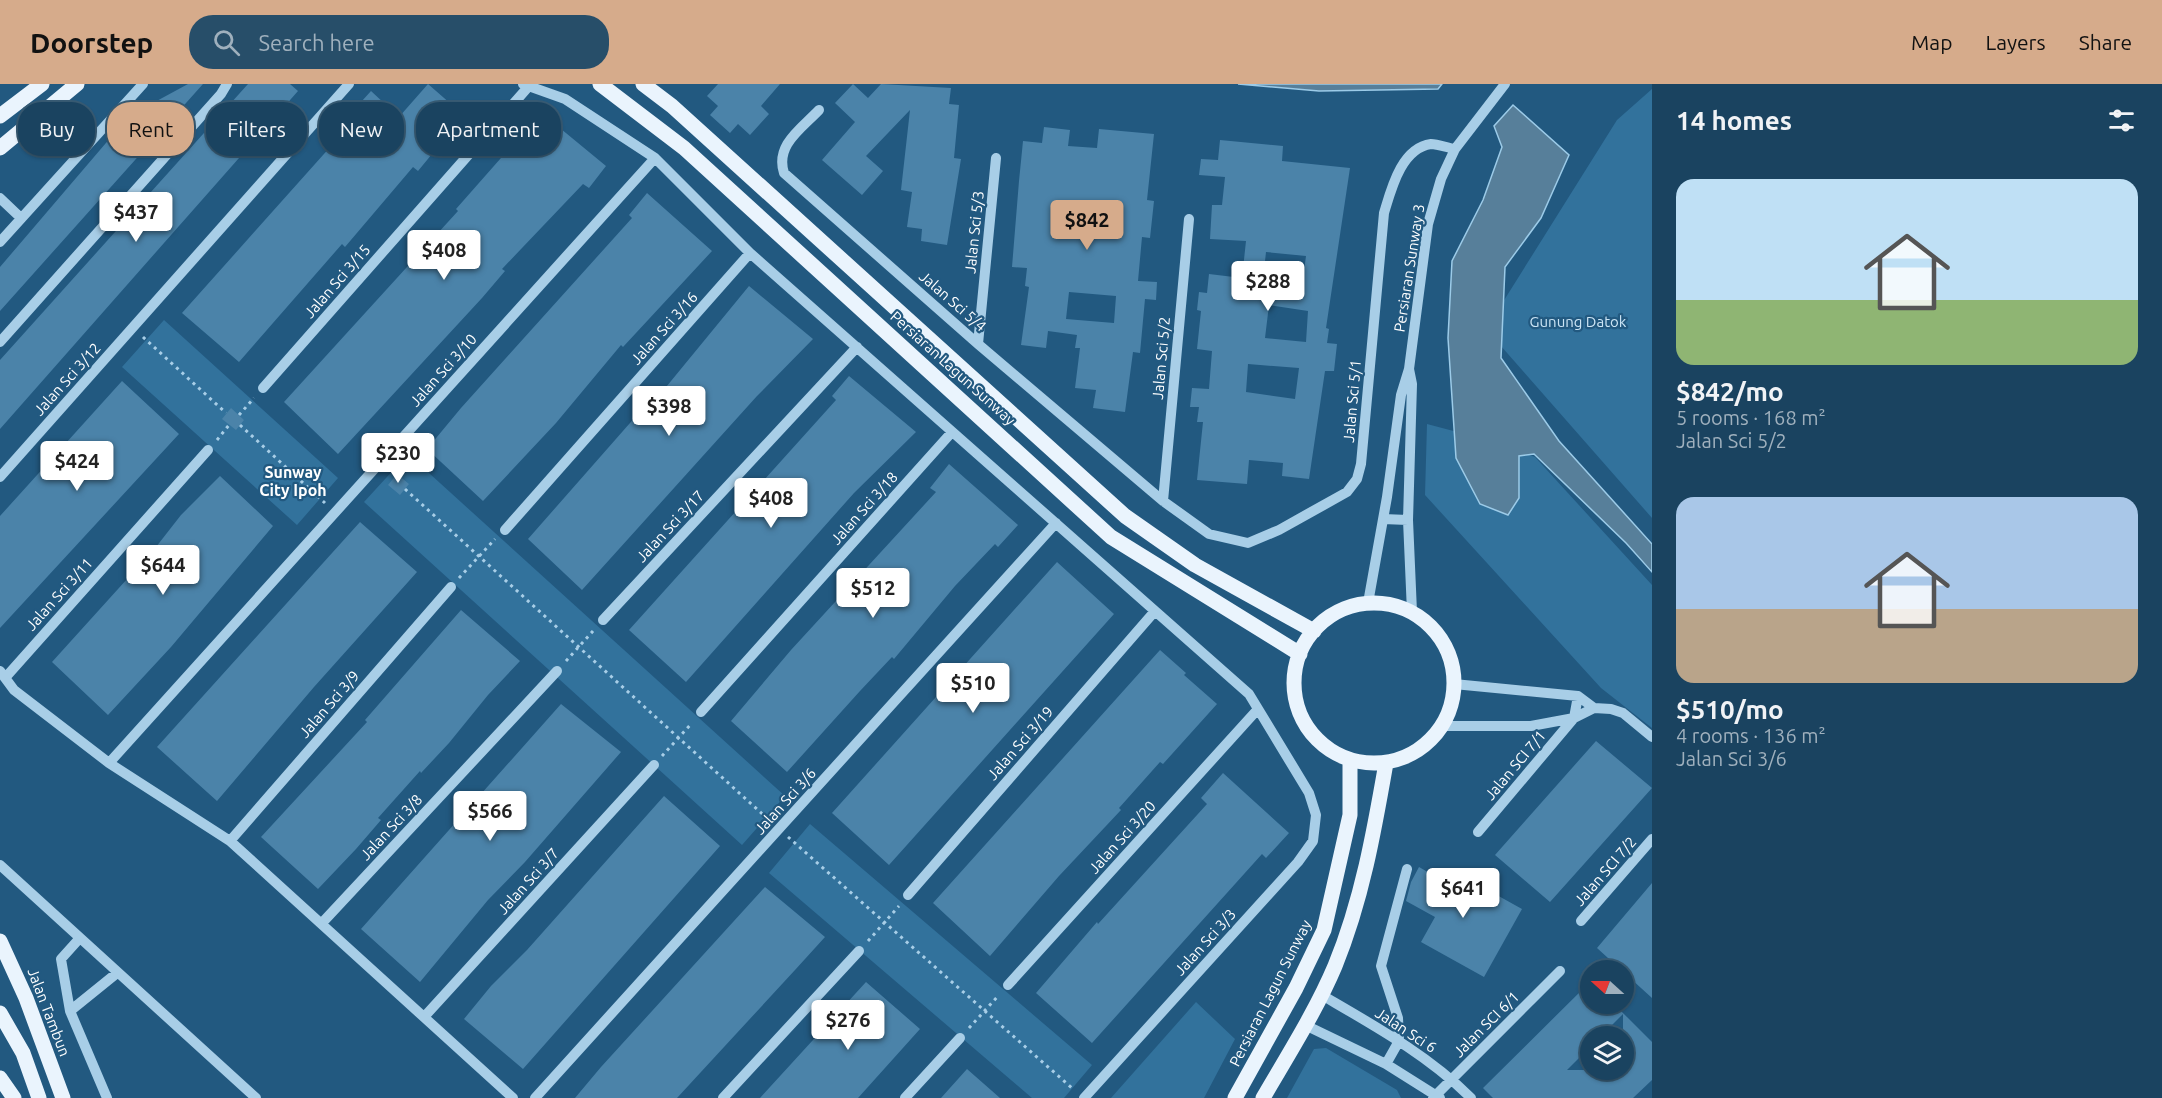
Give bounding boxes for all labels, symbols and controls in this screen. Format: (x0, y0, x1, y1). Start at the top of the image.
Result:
search box (189, 15, 609, 69)
icon: search (210, 26, 243, 59)
text: Doorstep (30, 27, 153, 58)
text: Search here (258, 30, 375, 55)
text: Map (1911, 30, 1952, 54)
text: Layers (1985, 30, 2046, 54)
text: Share (2079, 30, 2132, 54)
chip: Buy (18, 102, 95, 156)
chip: Rent (107, 102, 194, 156)
chip: Filters (206, 102, 307, 156)
chip: New (319, 102, 404, 156)
chip: Apartment (416, 102, 561, 156)
icon: filters (2105, 104, 2138, 137)
text: 14 homes (1676, 106, 1792, 135)
street label: Jalan Sci 5/3 (961, 190, 987, 274)
pin: $437 (100, 192, 172, 243)
text: $437 (113, 200, 159, 223)
pin: $842 (1051, 200, 1123, 251)
street label: Persiaran Sunway 3 (1390, 203, 1428, 333)
text: $842 (1064, 208, 1110, 231)
icon: home (1853, 218, 1961, 326)
pin: $408 (408, 230, 480, 281)
text: $408 (421, 238, 467, 261)
street label: Jalan Sci 3/15 (301, 241, 373, 321)
pin: $288 (1232, 261, 1304, 312)
street label: Jalan Sci 5/4 (916, 267, 990, 335)
text: $288 (1245, 269, 1291, 292)
street label: Jalan Sci 3/16 (627, 288, 701, 368)
street label: Persiaran Lagun Sunway (887, 307, 1019, 429)
park label: Gunung Datok (1530, 313, 1627, 330)
street label: Jalan Sci 5/2 (1149, 316, 1173, 400)
street label: Jalan Sci 3/10 (406, 330, 480, 410)
street label: Jalan Sci 3/12 (30, 339, 104, 419)
street label: Jalan Sci 5/1 (1340, 359, 1364, 443)
text: $842/mo (1676, 377, 1784, 406)
pin: $398 (633, 386, 705, 437)
text: $398 (646, 394, 692, 417)
text: 5 rooms · 168 m² (1676, 406, 1826, 429)
text: Jalan Sci 5/2 (1676, 429, 1787, 452)
pin: $230 (362, 433, 434, 484)
pin: $424 (41, 441, 113, 492)
text: $230 (375, 441, 421, 464)
text: $424 (54, 449, 100, 472)
district label: Sunway City Ipoh (259, 463, 327, 499)
street label: Jalan Sci 3/18 (827, 468, 901, 548)
pin: $408 (735, 478, 807, 529)
text: $408 (748, 486, 794, 509)
street label: Jalan Sci 3/17 (633, 487, 707, 565)
icon: home (1853, 536, 1961, 644)
pin: $644 (127, 545, 199, 596)
text: $644 (140, 553, 186, 576)
street label: Jalan Sci 3/11 (22, 554, 96, 634)
pin: $512 (837, 568, 909, 619)
text: $512 (850, 576, 896, 599)
pin: $510 (937, 663, 1009, 714)
street label: Jalan Sci 3/9 (295, 667, 363, 741)
text: $510 (950, 671, 996, 694)
text: $510/mo (1676, 695, 1784, 724)
street label: Jalan Sci 3/19 (984, 703, 1056, 783)
text: 4 rooms · 136 m² (1676, 724, 1826, 747)
street label: Jalan SCI 7/1 (1481, 727, 1549, 803)
text: Jalan Sci 3/6 (1676, 747, 1787, 770)
street label: Jalan Sci 3/6 (751, 764, 819, 838)
street label: Jalan Sci 3/8 (356, 791, 426, 863)
pin: $566 (454, 791, 526, 842)
street label: Jalan Sci 3/20 (1085, 797, 1159, 877)
text: $566 (467, 799, 513, 822)
street label: Jalan SCI 7/2 (1571, 833, 1639, 909)
street label: Jalan Sci 3/7 (494, 844, 562, 918)
pin: $641 (1427, 868, 1499, 919)
text: $641 (1440, 876, 1486, 899)
street label: Jalan Sci 3/3 (1171, 905, 1239, 979)
street label: Persiaran Lagun Sunway (1226, 917, 1314, 1069)
north arrow (1580, 960, 1634, 1014)
map controls (1580, 960, 1634, 1080)
street label: Jalan Tambun (24, 966, 74, 1058)
street label: Jalan SCI 6/1 (1450, 988, 1522, 1060)
pin: $276 (812, 1000, 884, 1051)
street label: Jalan Sci 6 (1372, 1004, 1440, 1056)
text: $276 (825, 1008, 871, 1031)
button: layers (1580, 1026, 1634, 1080)

